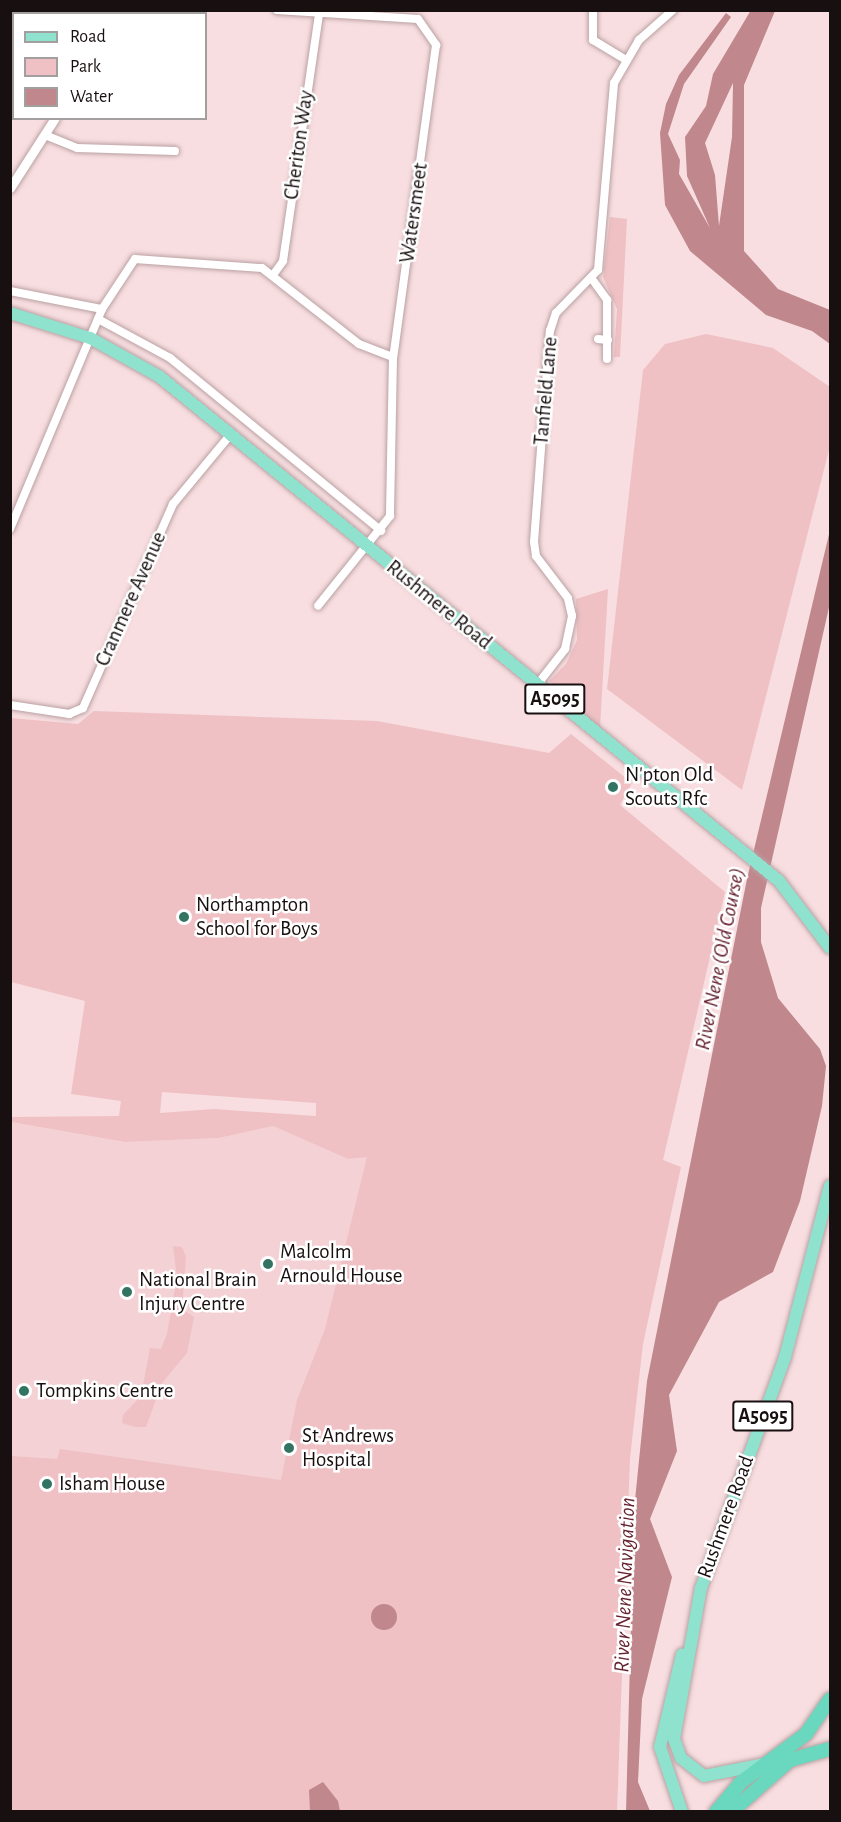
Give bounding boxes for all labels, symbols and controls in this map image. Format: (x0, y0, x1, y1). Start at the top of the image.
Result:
legend (12, 12, 207, 120)
text: Road (70, 28, 106, 46)
text: Park (70, 58, 101, 76)
text: Water (70, 88, 113, 106)
street label: Cheriton Way (279, 89, 319, 201)
street label: Watersmeet (395, 161, 433, 265)
street label: Tanfield Lane (529, 336, 563, 446)
street label: Cranmere Avenue (90, 528, 172, 670)
street label: Rushmere Road (381, 555, 497, 655)
road number: A5095 (524, 682, 586, 716)
place label: N'pton Old Scouts Rfc (625, 762, 713, 812)
marker: N'pton Old Scouts Rfc (606, 780, 620, 794)
water label: River Nene (Old Course) (689, 866, 751, 1052)
place label: Northampton School for Boys (196, 892, 318, 942)
marker: Northampton School for Boys (177, 910, 191, 924)
place label: Malcolm Arnould House (280, 1239, 403, 1289)
marker: Malcolm Arnould House (261, 1257, 275, 1271)
place label: National Brain Injury Centre (139, 1267, 257, 1317)
marker: National Brain Injury Centre (120, 1285, 134, 1299)
place label: Tompkins Centre (36, 1378, 173, 1404)
marker: Tompkins Centre (17, 1384, 31, 1398)
road number: A5095 (732, 1399, 795, 1433)
place label: St Andrews Hospital (302, 1423, 394, 1473)
marker: St Andrews Hospital (280, 1439, 298, 1457)
street label: Rushmere Road (692, 1452, 760, 1582)
place label: Isham House (59, 1471, 165, 1497)
marker: Isham House (40, 1477, 54, 1491)
water label: River Nene Navigation (609, 1497, 641, 1673)

